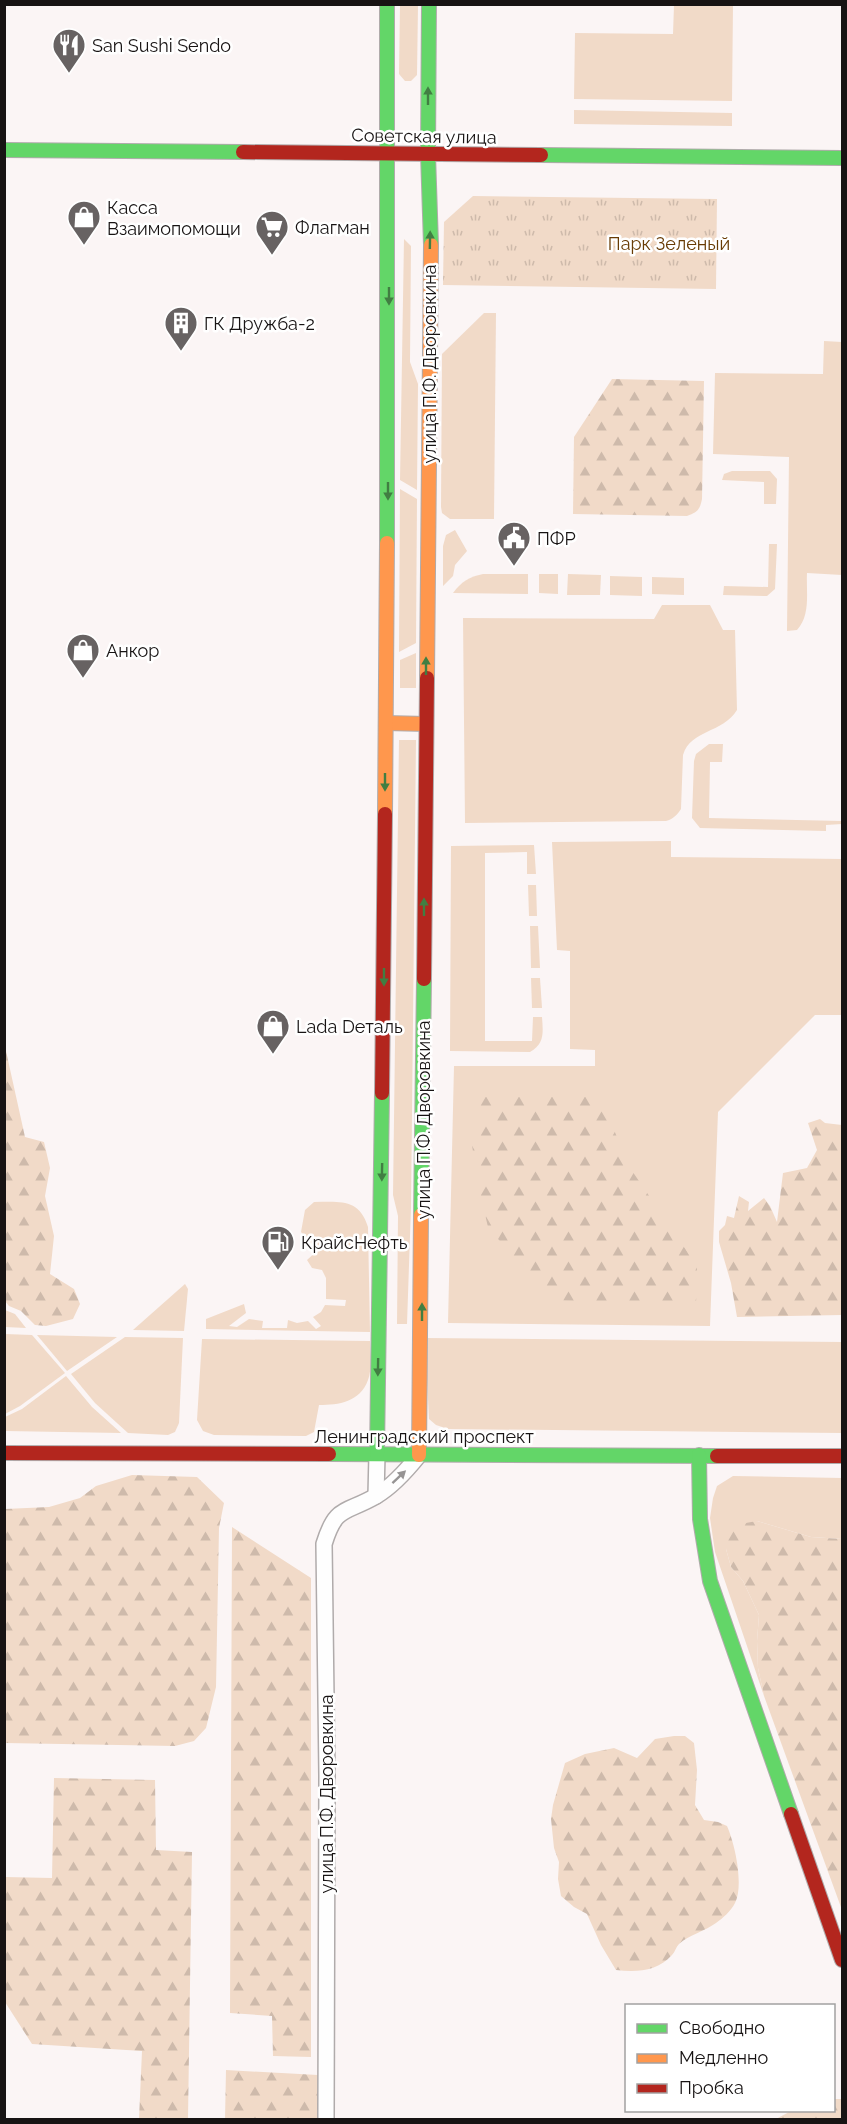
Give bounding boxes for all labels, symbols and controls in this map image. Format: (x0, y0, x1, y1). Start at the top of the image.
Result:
restaurant icon: San Sushi Sendo (51, 27, 87, 74)
place label: San Sushi Sendo (92, 35, 231, 56)
one-way arrow (424, 86, 433, 105)
street label: Советская улица (351, 124, 497, 148)
place label: Касса Взаимопомощи (107, 197, 241, 239)
shop icon: Касса Взаимопомощи (66, 199, 102, 246)
supermarket icon: Флагман (254, 209, 290, 256)
place label: Флагман (295, 217, 370, 238)
one-way arrow (425, 230, 435, 249)
park label: Парк Зеленый (608, 233, 730, 254)
street label: улица П.Ф. Дворовкина (419, 264, 440, 464)
one-way arrow (384, 286, 394, 305)
building icon: ГК Дружба-2 (163, 305, 199, 352)
place label: ГК Дружба-2 (204, 313, 315, 334)
one-way arrow (383, 481, 393, 500)
public building icon: ПФР (496, 520, 532, 567)
place label: ПФР (537, 528, 576, 549)
shop icon: Анкор (65, 632, 101, 679)
place label: Анкор (106, 640, 159, 661)
one-way arrow (422, 656, 431, 675)
one-way arrow (381, 772, 390, 791)
one-way arrow (419, 898, 429, 917)
one-way arrow (379, 967, 389, 986)
shop icon: Lada Dеталь (255, 1008, 291, 1055)
place label: Lada Dеталь (296, 1016, 403, 1037)
street label: улица П.Ф. Дворовкина (413, 1020, 434, 1220)
one-way arrow (377, 1162, 387, 1181)
fuel station icon: КрайсНефть (260, 1224, 296, 1271)
place label: КрайсНефть (301, 1232, 408, 1253)
one-way arrow (417, 1303, 427, 1322)
one-way arrow (374, 1357, 383, 1376)
street label: Ленинградский проспект (314, 1426, 534, 1447)
one-way arrow (392, 1470, 407, 1484)
street label: улица П.Ф. Дворовкина (316, 1694, 337, 1894)
legend (625, 2004, 835, 2112)
text: Свободно (679, 2017, 765, 2038)
text: Медленно (679, 2047, 768, 2068)
text: Пробка (679, 2077, 744, 2098)

